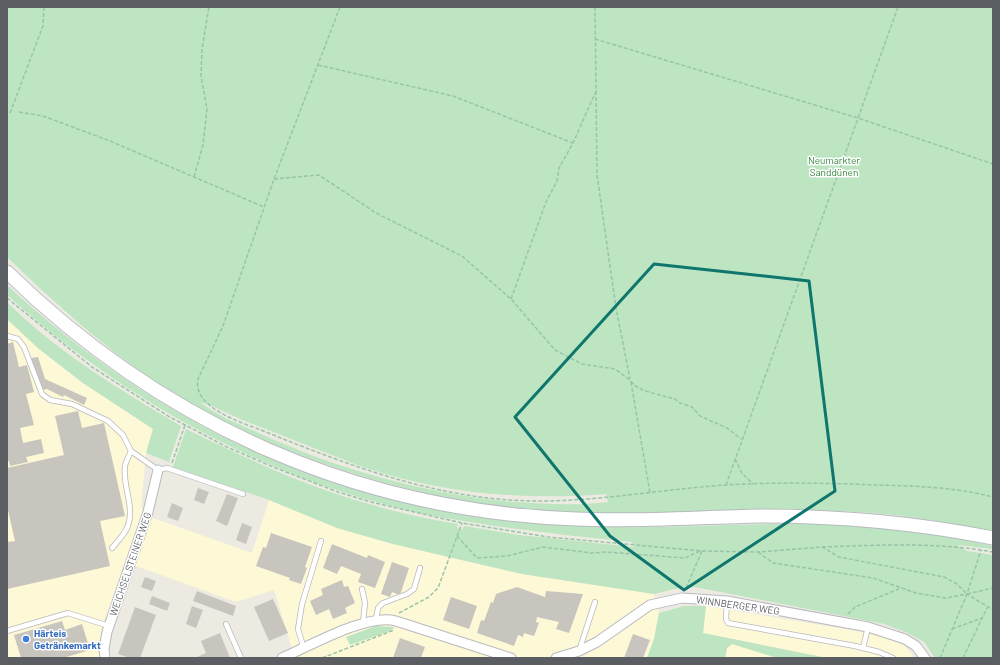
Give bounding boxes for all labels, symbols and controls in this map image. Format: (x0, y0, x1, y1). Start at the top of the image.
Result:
park label: Neumarkter Sanddünen (808, 154, 860, 178)
street label: WEICHSELSTEINER WEG (107, 511, 153, 617)
street label: WINNBERGER WEG (695, 593, 781, 617)
place label: Härteis Getränkemarkt (34, 627, 101, 651)
marker: Härteis Getränkemarkt (21, 634, 31, 644)

